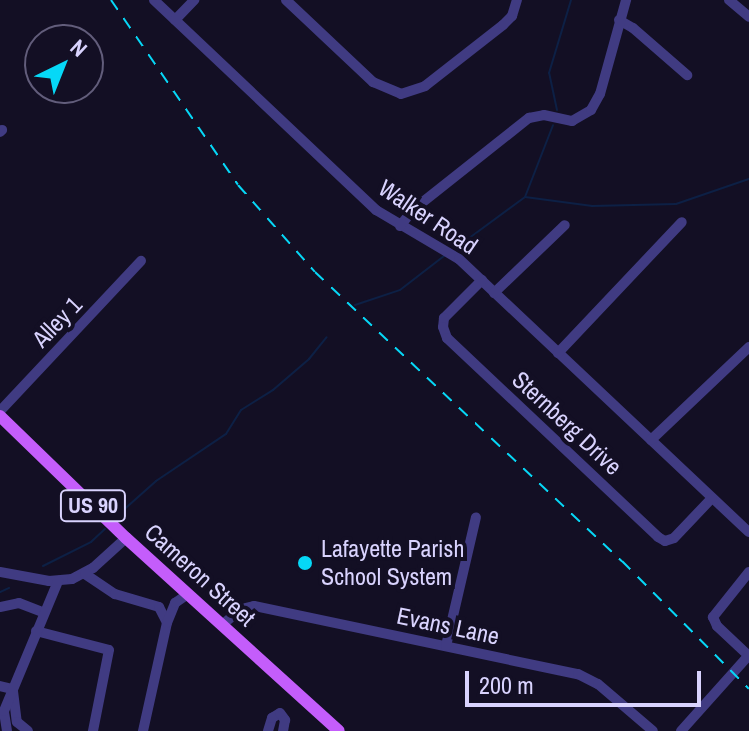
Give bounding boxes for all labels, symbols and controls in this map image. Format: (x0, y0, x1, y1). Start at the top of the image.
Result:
north arrow (24, 24, 104, 104)
text: N (64, 32, 94, 63)
street label: Walker Road (373, 173, 483, 261)
street label: Alley 1 (26, 291, 88, 353)
street label: Sternberg Drive (506, 365, 628, 481)
road number: US 90 (59, 488, 127, 524)
street label: Cameron Street (139, 518, 261, 632)
place label: Lafayette Parish School System (321, 535, 464, 591)
marker: Lafayette Parish School System (296, 554, 314, 572)
street label: Evans Lane (394, 601, 502, 651)
scale bar (469, 655, 705, 705)
text: 200 m (479, 669, 534, 701)

